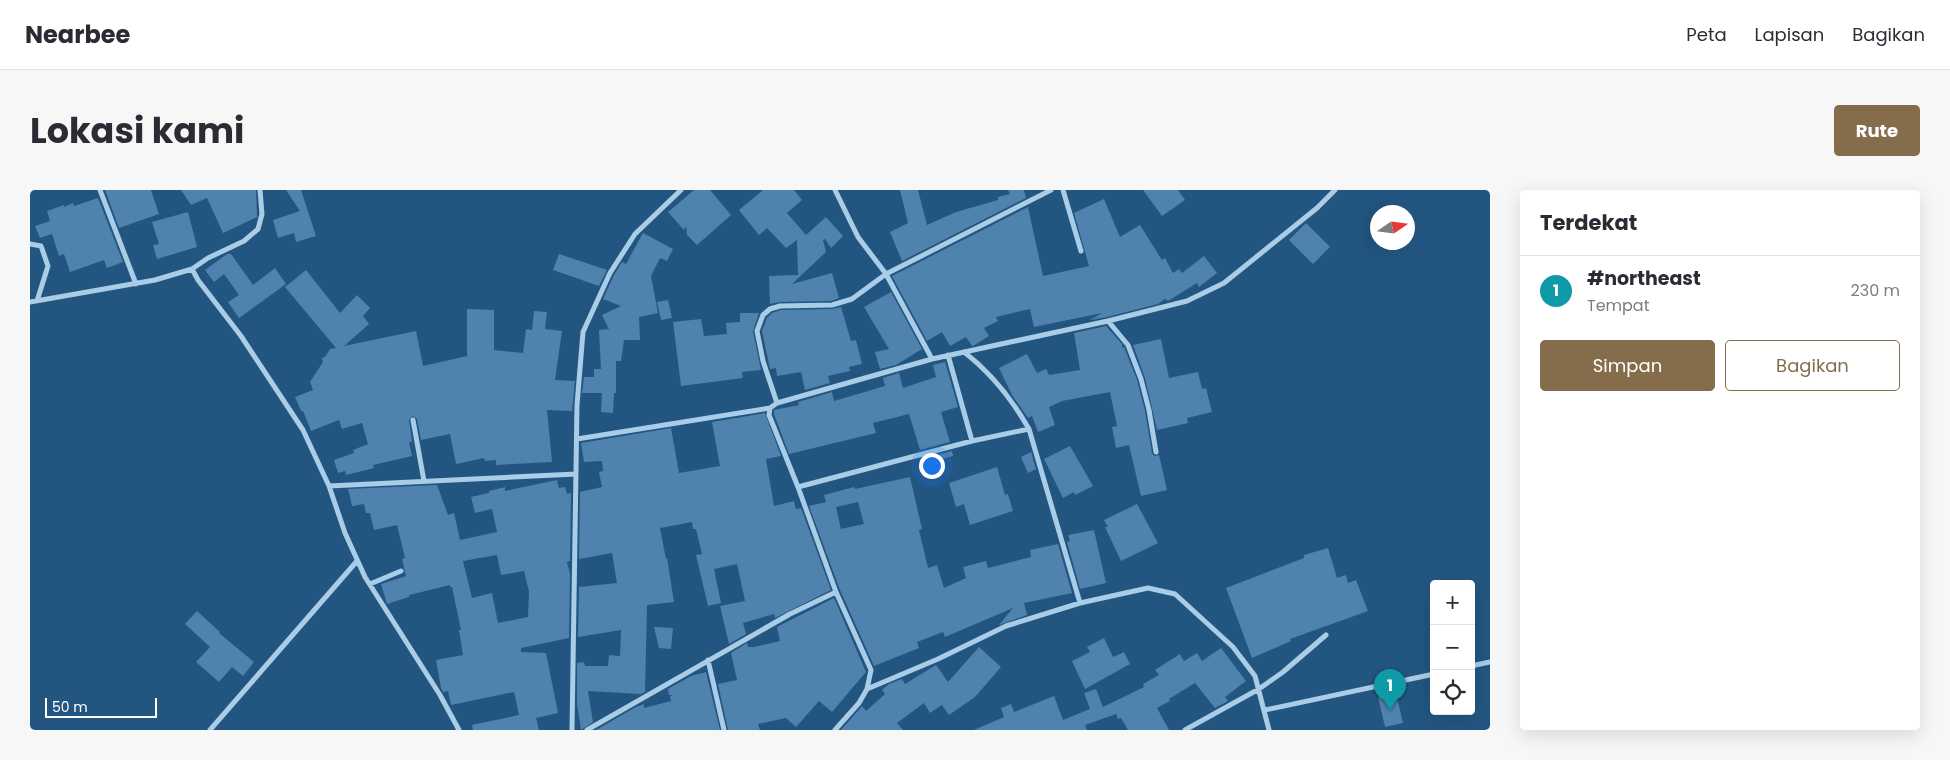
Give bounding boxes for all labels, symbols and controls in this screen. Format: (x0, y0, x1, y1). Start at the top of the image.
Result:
text: Nearbee (25, 18, 130, 51)
text: Peta (1686, 22, 1727, 47)
text: Lapisan (1755, 22, 1824, 47)
text: Bagikan (1852, 22, 1925, 47)
button: Rute (1834, 105, 1920, 156)
text: Lokasi kami (30, 106, 244, 155)
north arrow (1370, 205, 1415, 250)
text: Terdekat (1540, 208, 1637, 237)
text: #northeast (1587, 265, 1701, 292)
text: 1 (1553, 279, 1559, 302)
text: 230 m (1851, 279, 1900, 302)
text: Tempat (1587, 294, 1650, 317)
button: Simpan (1540, 340, 1715, 391)
button: Bagikan (1725, 340, 1900, 391)
your location (919, 453, 945, 479)
map controls (1430, 580, 1475, 715)
button: + (1430, 580, 1475, 625)
button: − (1430, 625, 1475, 670)
pin: 1 (1374, 669, 1406, 710)
button: locate (1430, 670, 1475, 715)
scale bar (45, 695, 158, 718)
text: 50 m (52, 697, 88, 717)

